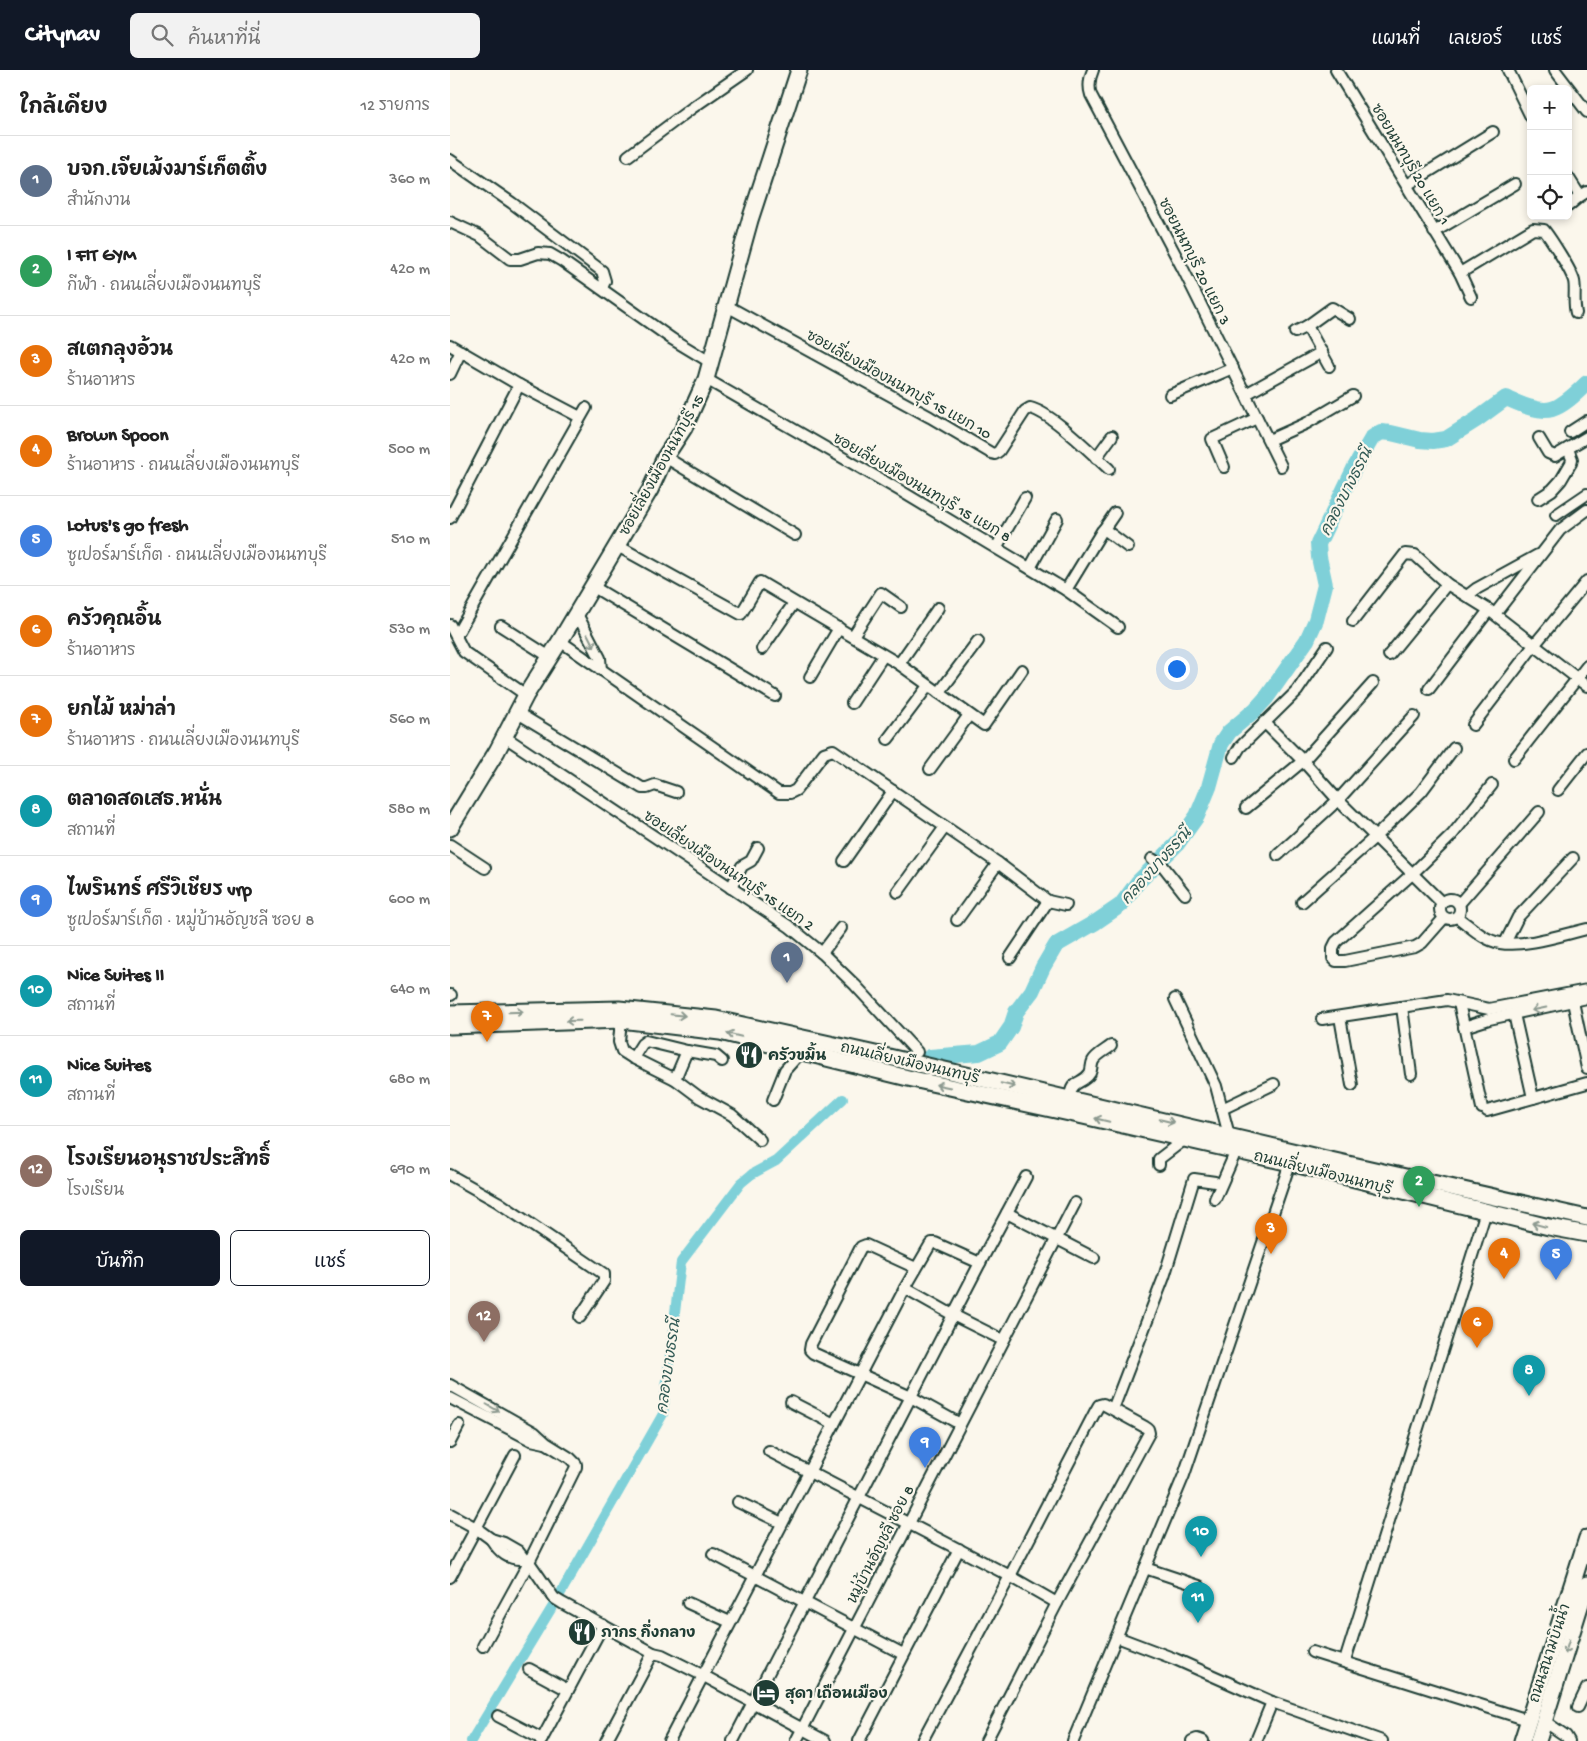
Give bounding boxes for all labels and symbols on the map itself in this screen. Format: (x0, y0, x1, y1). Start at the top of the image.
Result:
street label: ซอยนนทบุรี 20 แยก 1 (1366, 100, 1454, 229)
street label: ซอยนนทบุรี 20 แยก 3 (1153, 195, 1235, 329)
street label: ซอยเลี่ยงเมืองนนทบุรี 15 แยก 10 (802, 321, 998, 445)
street label: ซอยเลี่ยงเมืองนนทบุรี 15 (610, 389, 709, 540)
street label: ซอยเลี่ยงเมืองนนทบุรี 15 แยก 8 (829, 424, 1017, 547)
water label: คลองบางธรณี (1315, 442, 1380, 540)
one-way arrow (587, 633, 596, 648)
your location (1164, 656, 1190, 682)
street label: ซอยเลี่ยงเมืองนนทบุรี 15 แยก 2 (639, 802, 820, 936)
water label: คลองบางธรณี (1116, 821, 1199, 909)
pin: 1 (771, 942, 803, 983)
pin: 7 (471, 1001, 503, 1042)
one-way arrow (1532, 1004, 1548, 1014)
one-way arrow (508, 1007, 524, 1016)
one-way arrow (670, 1010, 686, 1020)
one-way arrow (565, 1016, 582, 1026)
one-way arrow (727, 1030, 743, 1039)
street label: ถนนเลี่ยงเมืองนนทบุรี (838, 1032, 983, 1089)
restaurant icon: ครัวขมิ้น (734, 1040, 764, 1070)
place label: ครัวขมิ้น (768, 1041, 826, 1066)
one-way arrow (936, 1081, 952, 1090)
one-way arrow (1000, 1081, 1016, 1090)
one-way arrow (1095, 1115, 1111, 1124)
one-way arrow (1158, 1117, 1174, 1126)
street label: ถนนเลี่ยงเมืองนนทบุรี (1252, 1141, 1396, 1200)
pin: 2 (1403, 1166, 1435, 1207)
pin: 3 (1255, 1213, 1287, 1254)
one-way arrow (1532, 1220, 1548, 1229)
pin: 4 (1488, 1238, 1520, 1279)
pin: 5 (1540, 1239, 1572, 1280)
pin: 12 (468, 1301, 500, 1342)
pin: 6 (1461, 1307, 1493, 1348)
water label: คลองบางธรณี (651, 1315, 687, 1415)
pin: 8 (1513, 1355, 1545, 1396)
one-way arrow (485, 1404, 499, 1414)
pin: 9 (909, 1427, 941, 1468)
street label: หมู่บ้านอัญชลี ซอย 8 (842, 1482, 919, 1607)
pin: 10 (1185, 1516, 1217, 1557)
pin: 11 (1182, 1582, 1214, 1623)
street label: ถนนสนามบินน้ำ (1520, 1600, 1575, 1705)
restaurant icon: ภากร กึ่งกลาง (567, 1617, 597, 1647)
place label: ภากร กึ่งกลาง (601, 1619, 695, 1643)
one-way arrow (1561, 1638, 1571, 1654)
hotel icon: สุดา เถือนเมือง (751, 1678, 781, 1708)
place label: สุดา เถือนเมือง (785, 1683, 888, 1704)

